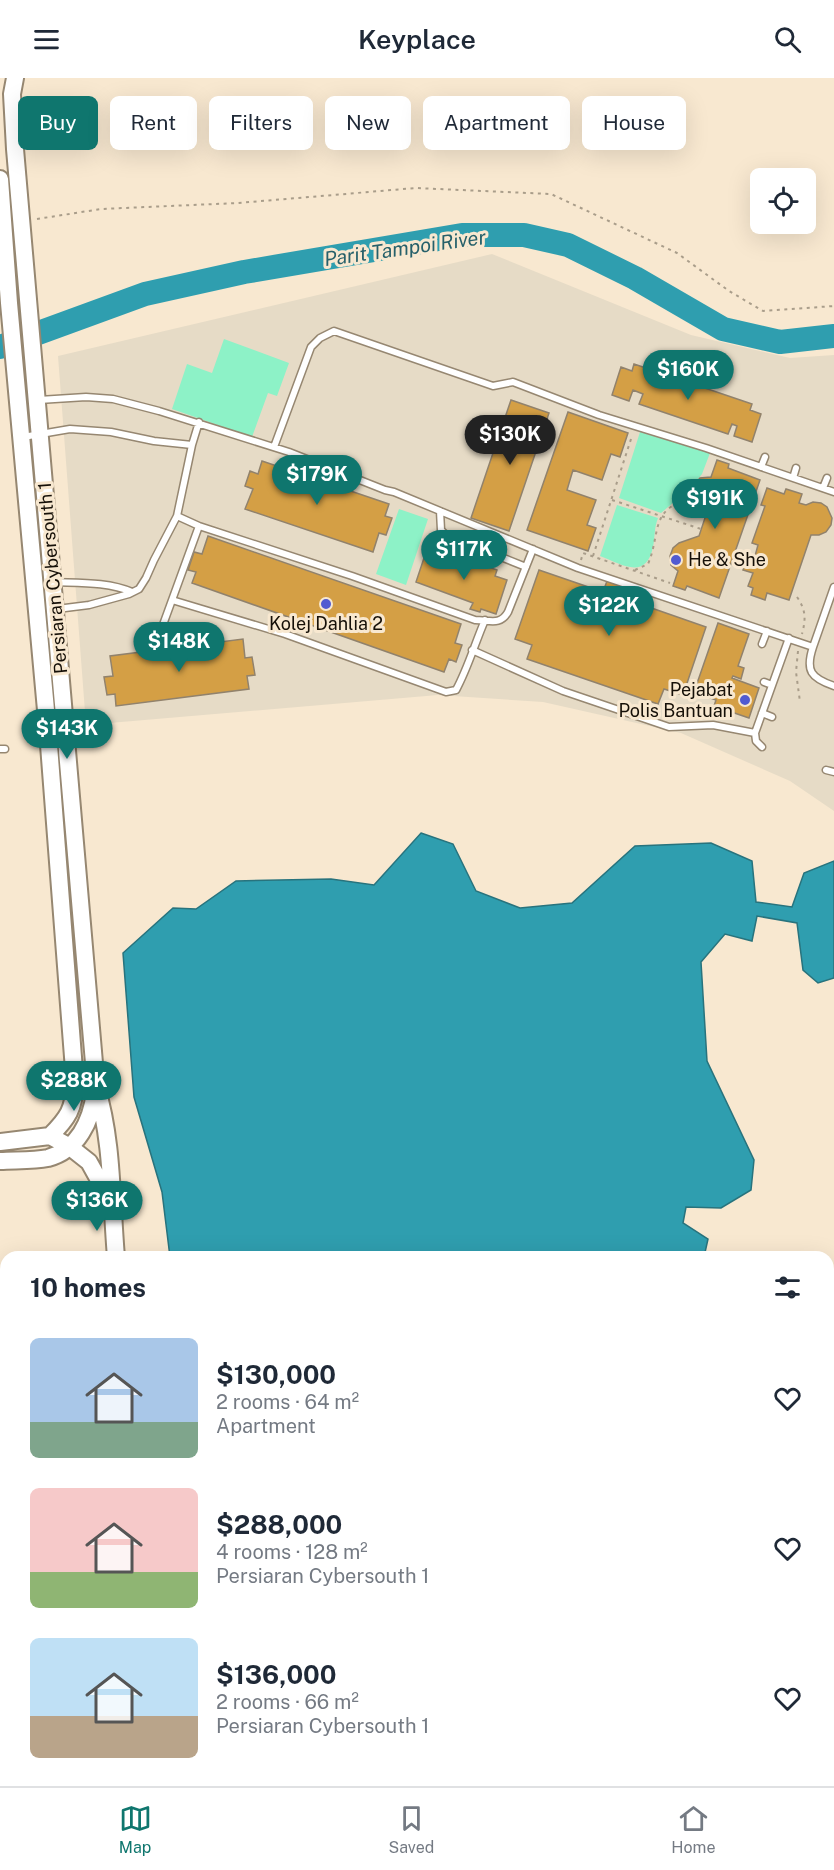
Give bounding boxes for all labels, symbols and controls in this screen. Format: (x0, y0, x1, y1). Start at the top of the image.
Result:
icon: menu (30, 23, 63, 56)
text: Keyplace (358, 23, 476, 55)
icon: search (771, 23, 804, 56)
chip: Buy (18, 96, 98, 150)
chip: Rent (110, 96, 197, 150)
chip: Filters (209, 96, 313, 150)
chip: New (325, 96, 411, 150)
chip: Apartment (423, 96, 570, 150)
chip: House (582, 96, 686, 150)
map controls (750, 168, 816, 234)
button: locate (750, 168, 816, 234)
water label: Parit Tampoi River (323, 225, 488, 271)
pin: $160K (646, 350, 730, 401)
text: $160K (657, 357, 719, 381)
pin: $130K (468, 415, 552, 466)
text: $130K (479, 422, 541, 446)
pin: $179K (275, 455, 359, 506)
text: $179K (286, 462, 348, 486)
pin: $191K (673, 479, 757, 530)
street label: Persiaran Cybersouth 1 (34, 481, 71, 675)
text: $191K (686, 486, 744, 510)
pin: $117K (422, 530, 506, 581)
text: $117K (435, 537, 493, 561)
place label: He & She (688, 549, 766, 570)
marker: He & She (669, 553, 683, 567)
pin: $122K (567, 586, 651, 637)
text: $122K (578, 593, 640, 617)
marker: Kolej Dahlia 2 (319, 597, 333, 611)
place label: Kolej Dahlia 2 (269, 613, 383, 634)
pin: $148K (137, 622, 221, 673)
text: $148K (147, 629, 211, 653)
place label: Pejabat Polis Bantuan (619, 679, 733, 721)
marker: Pejabat Polis Bantuan (738, 693, 752, 707)
pin: $143K (25, 709, 109, 760)
text: $143K (36, 716, 98, 740)
pin: $288K (32, 1061, 116, 1112)
text: $288K (40, 1068, 108, 1092)
pin: $136K (55, 1181, 139, 1232)
text: $136K (66, 1188, 128, 1212)
icon: filters (771, 1271, 804, 1304)
text: 10 homes (30, 1272, 146, 1303)
text: $130,000 (216, 1359, 336, 1390)
icon: home (78, 1362, 150, 1434)
icon: heart (771, 1382, 804, 1415)
text: 2 rooms · 64 m² (216, 1390, 359, 1414)
text: Apartment (216, 1414, 316, 1438)
text: $288,000 (216, 1509, 342, 1540)
icon: home (78, 1512, 150, 1584)
icon: heart (771, 1532, 804, 1565)
text: 4 rooms · 128 m² (216, 1540, 368, 1564)
text: Persiaran Cybersouth 1 (216, 1564, 430, 1588)
text: $136,000 (216, 1659, 337, 1690)
icon: home (78, 1662, 150, 1734)
icon: heart (771, 1682, 804, 1715)
text: 2 rooms · 66 m² (216, 1690, 359, 1714)
text: Persiaran Cybersouth 1 (216, 1714, 430, 1738)
tab: Map (119, 1802, 152, 1857)
tab: Saved (389, 1802, 434, 1857)
tab: Home (671, 1802, 715, 1857)

